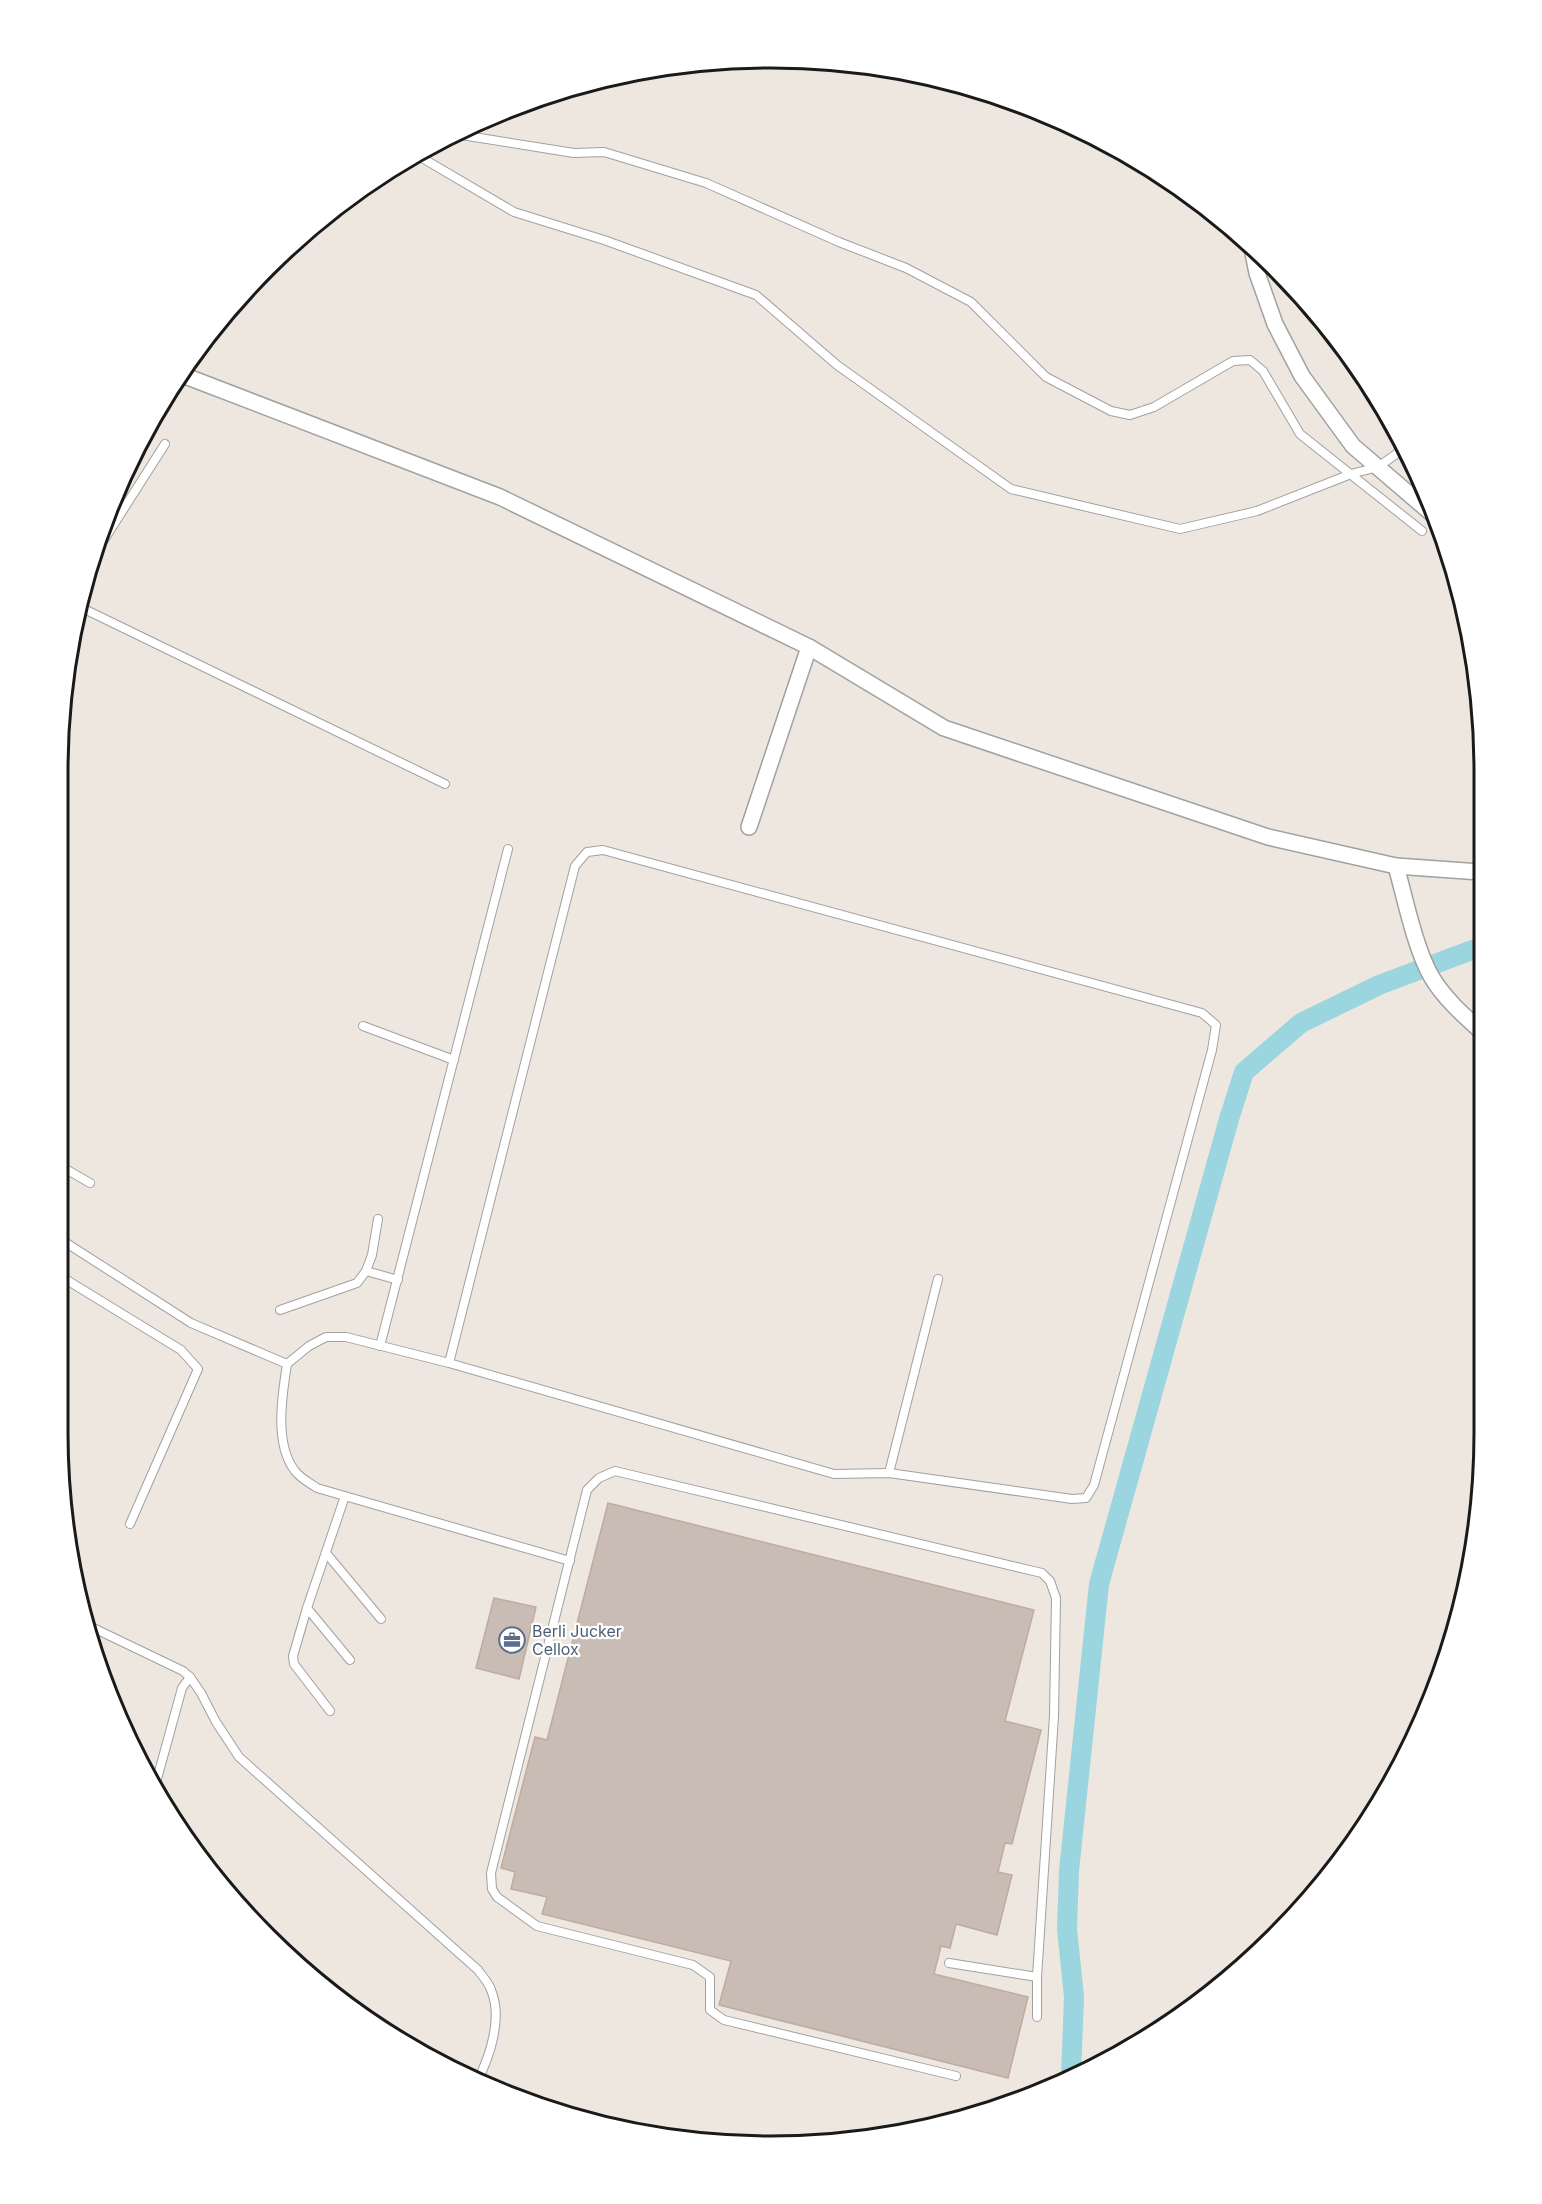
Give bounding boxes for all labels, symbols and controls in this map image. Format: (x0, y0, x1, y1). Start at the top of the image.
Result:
place label: Berli Jucker Cellox (532, 1621, 622, 1659)
office icon: Berli Jucker Cellox (497, 1625, 527, 1655)

